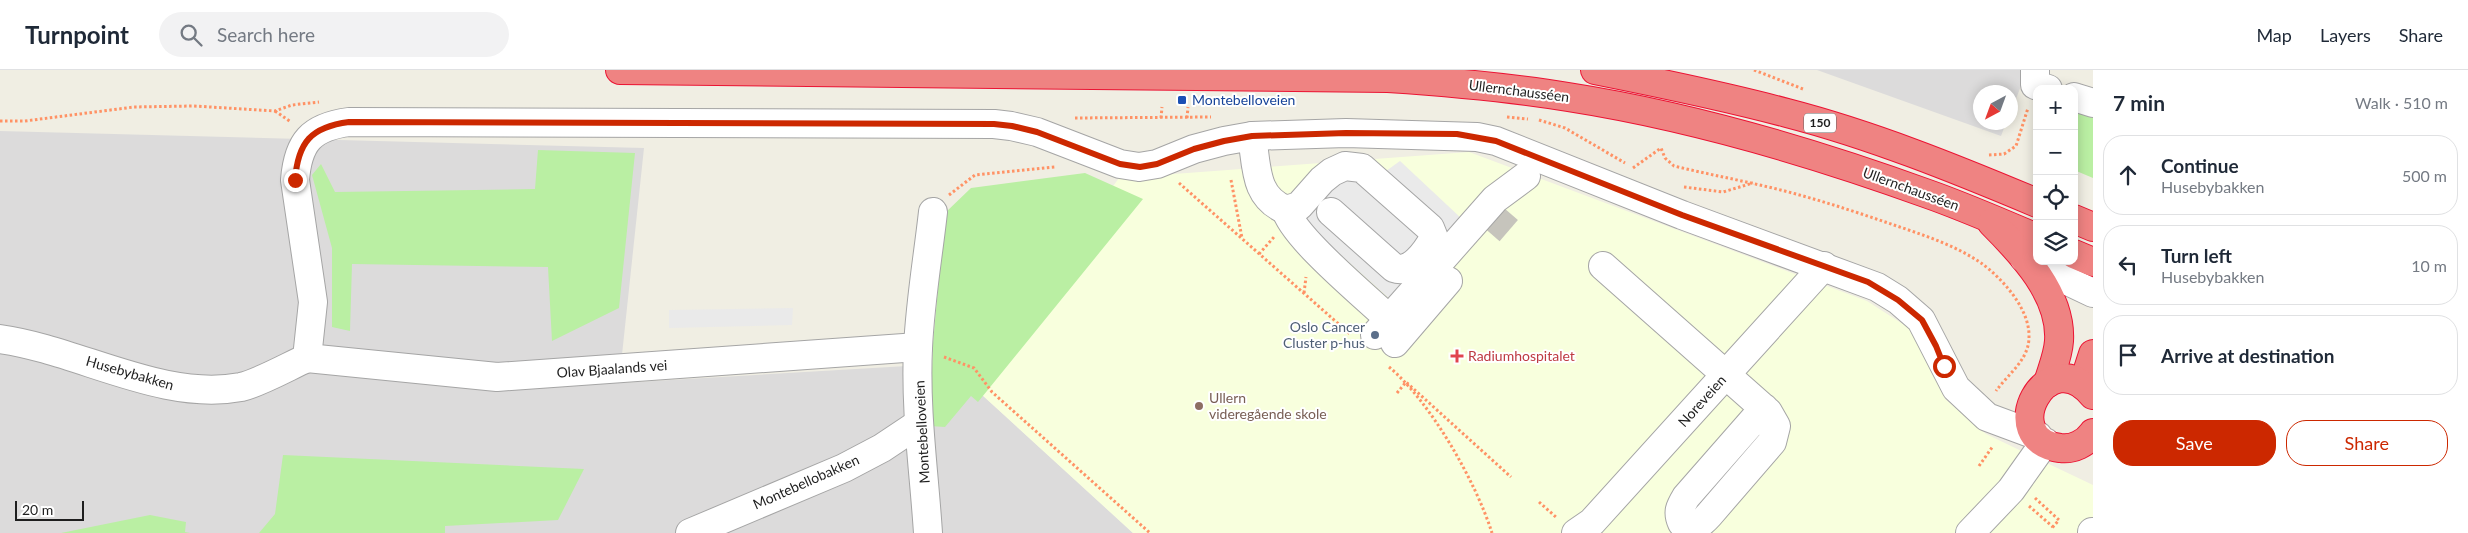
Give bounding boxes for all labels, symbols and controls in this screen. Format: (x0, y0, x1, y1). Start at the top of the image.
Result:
search box (159, 12, 509, 57)
text: Turnpoint (25, 20, 129, 49)
icon: search (177, 21, 205, 49)
text: Search here (217, 23, 315, 46)
text: Map (2256, 24, 2292, 46)
text: Layers (2320, 24, 2371, 46)
text: Share (2399, 24, 2443, 46)
street label: Ullernchausséen (1468, 76, 1570, 105)
north arrow (1973, 85, 2018, 130)
map controls (2033, 85, 2078, 265)
button: + (2033, 85, 2078, 130)
text: 7 min (2113, 90, 2165, 115)
place label: Montebelloveien (1192, 91, 1295, 108)
text: Walk · 510 m (2355, 93, 2448, 112)
marker: Montebelloveien (1176, 94, 1188, 106)
road number: 150 (1804, 114, 1836, 132)
button: − (2033, 130, 2078, 175)
text: Continue (2161, 154, 2239, 177)
icon: ahead (2114, 161, 2142, 189)
street label: Ullernchausséen (1861, 163, 1962, 214)
text: 500 m (2402, 166, 2447, 185)
route end (284, 169, 307, 192)
button: locate (2033, 175, 2078, 220)
text: Husebybakken (2161, 177, 2264, 196)
button: layers (2033, 220, 2078, 265)
text: Turn left (2161, 244, 2232, 267)
icon: left (2114, 251, 2142, 279)
text: 10 m (2411, 256, 2447, 275)
text: Husebybakken (2161, 267, 2264, 286)
place label: Oslo Cancer Cluster p-hus (1283, 318, 1365, 351)
marker: Oslo Cancer Cluster p-hus (1369, 329, 1381, 341)
icon: arrive (2114, 341, 2142, 369)
text: Arrive at destination (2161, 344, 2334, 367)
place label: Radiumhospitalet (1468, 347, 1575, 364)
marker: Radiumhospitalet (1450, 349, 1464, 363)
street label: Husebybakken (84, 352, 176, 393)
route start (1933, 355, 1956, 378)
street label: Olav Bjaalands vei (556, 356, 668, 381)
street label: Noreveien (1674, 371, 1729, 430)
street label: Montebelloveien (910, 380, 933, 484)
place label: Ullern videregående skole (1209, 389, 1327, 422)
marker: Ullern videregående skole (1193, 400, 1205, 412)
button: Save (2113, 420, 2276, 466)
button: Share (2286, 420, 2448, 466)
street label: Montebellobakken (750, 451, 862, 513)
scale bar (15, 498, 84, 521)
text: 20 m (22, 501, 53, 518)

